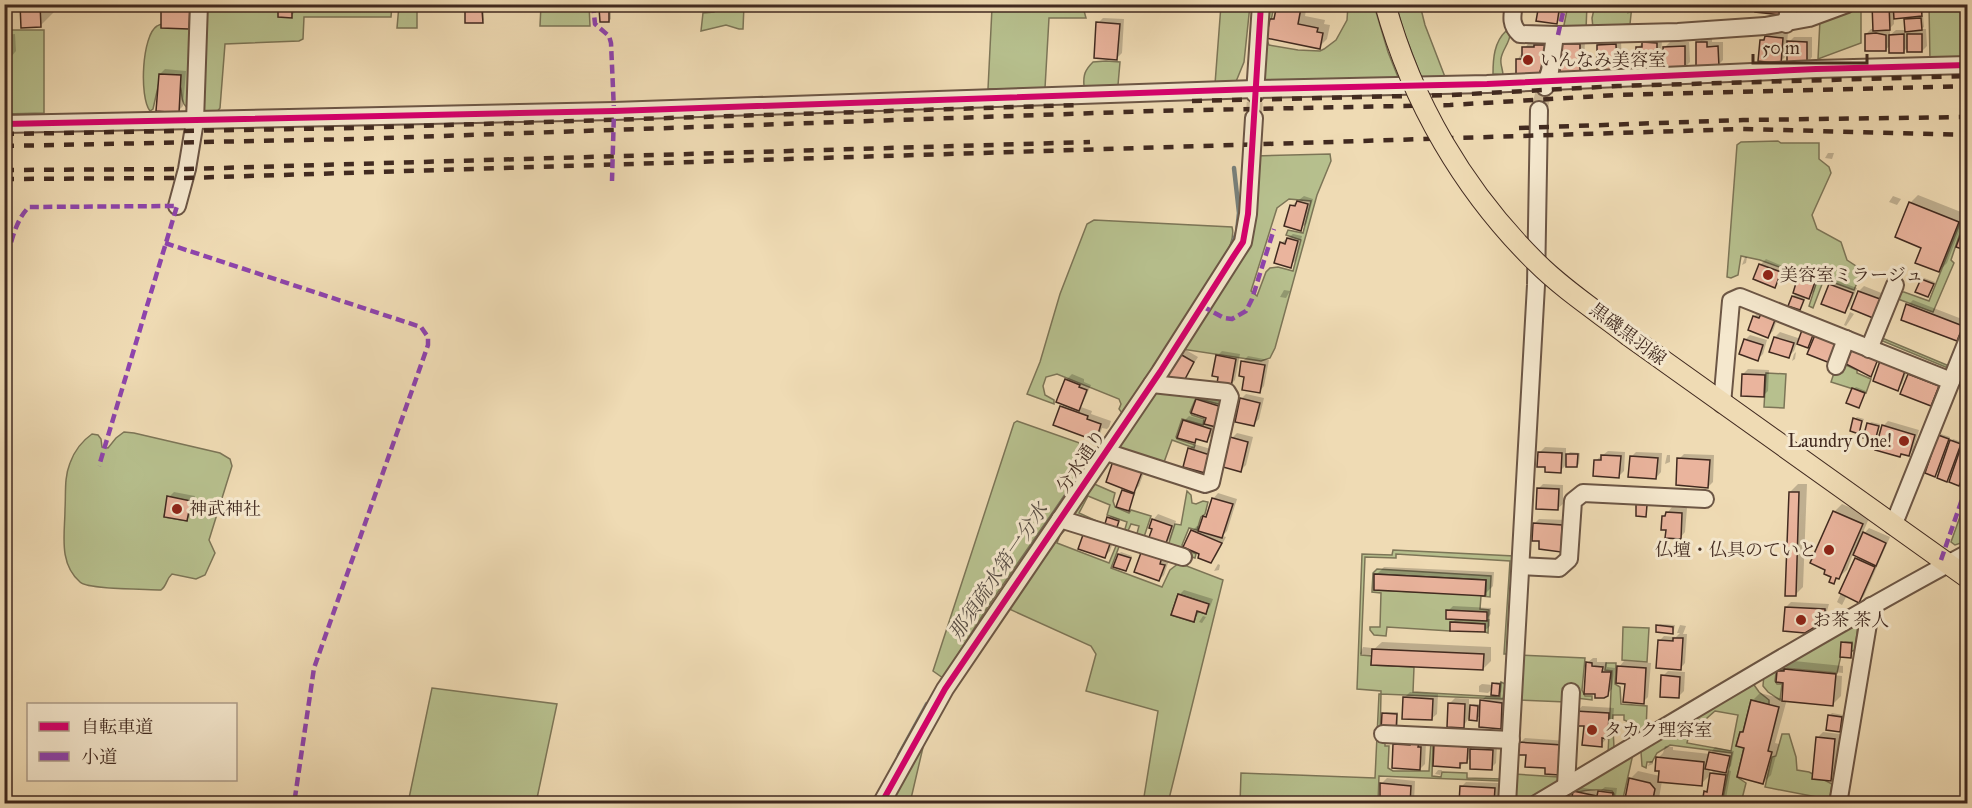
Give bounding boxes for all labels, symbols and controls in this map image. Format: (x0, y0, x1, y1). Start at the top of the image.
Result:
scale bar (1753, 27, 1867, 65)
text: 50 m (1762, 37, 1800, 59)
place label: いんなみ美容室 (1540, 49, 1666, 71)
marker: いんなみ美容室 (1521, 53, 1535, 67)
place label: 美容室ミラージュ (1780, 264, 1923, 286)
marker: 美容室ミラージュ (1761, 268, 1775, 282)
street label: 黒磯黒羽線 (1585, 298, 1671, 370)
street label: 分水通り (1052, 425, 1110, 497)
place label: Laundry One! (1788, 430, 1892, 452)
marker: Laundry One! (1897, 434, 1911, 448)
water label: 那須疏水第一分水 (943, 496, 1054, 644)
place label: 神武神社 (189, 498, 261, 520)
marker: 神武神社 (170, 502, 184, 516)
place label: 仏壇・仏具のていと (1655, 539, 1817, 561)
marker: 仏壇・仏具のていと (1822, 543, 1836, 557)
place label: お茶 茶人 (1813, 609, 1889, 631)
marker: お茶 茶人 (1794, 613, 1808, 627)
legend (27, 703, 237, 781)
text: 自転車道 (81, 716, 153, 738)
place label: タカク理容室 (1604, 719, 1712, 741)
marker: タカク理容室 (1585, 723, 1599, 737)
text: 小道 (81, 746, 117, 768)

